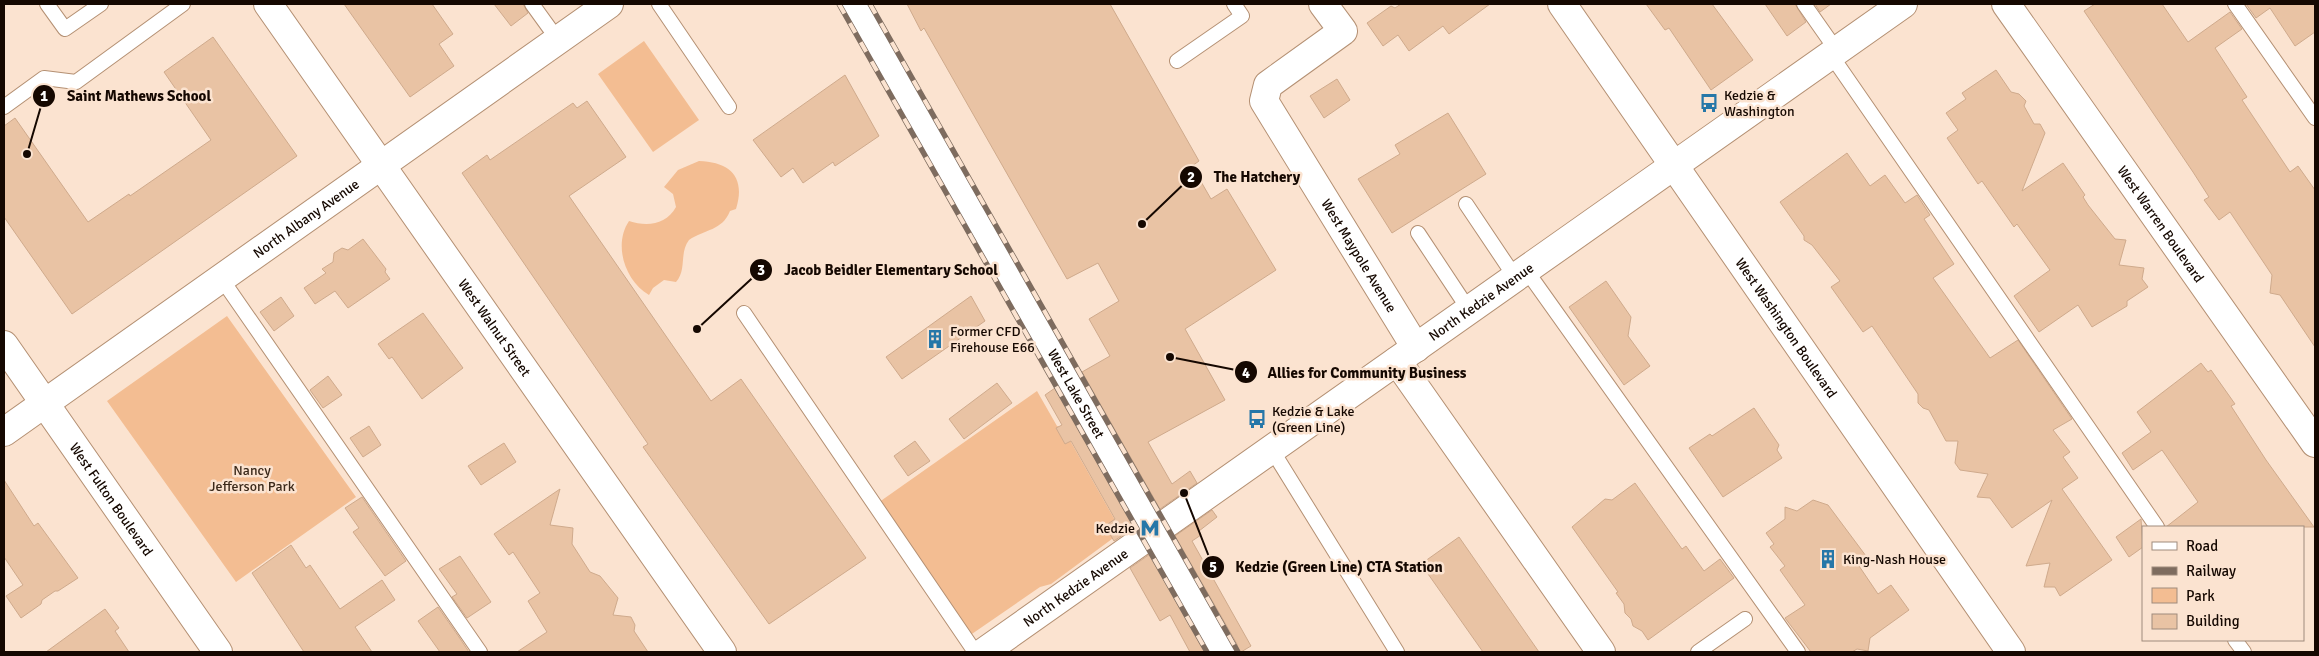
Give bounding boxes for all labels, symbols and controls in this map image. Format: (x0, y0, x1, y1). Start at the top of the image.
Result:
callout: Saint Mathews School (32, 81, 221, 111)
text: 1 (40, 87, 48, 105)
text: Saint Mathews School (67, 87, 211, 105)
place label: Kedzie & Washington (1724, 87, 1795, 120)
bus stop icon: Kedzie & Washington (1698, 92, 1720, 114)
callout: The Hatchery (1178, 162, 1310, 192)
street label: West Warren Boulevard (2113, 163, 2207, 286)
text: 2 (1187, 168, 1195, 186)
text: The Hatchery (1214, 168, 1301, 186)
street label: North Albany Avenue (250, 175, 363, 262)
street label: West Maypole Avenue (1317, 196, 1400, 316)
callout: Jacob Beidler Elementary School (749, 255, 1008, 285)
street label: West Washington Boulevard (1732, 255, 1840, 401)
street label: North Kedzie Avenue (1425, 259, 1537, 345)
text: 3 (757, 261, 765, 279)
text: Jacob Beidler Elementary School (784, 261, 998, 279)
street label: West Walnut Street (454, 276, 534, 380)
place label: Former CFD Firehouse E66 (950, 323, 1035, 356)
building icon: Former CFD Firehouse E66 (924, 328, 946, 350)
street label: West Lake Street (1044, 346, 1108, 442)
callout: Allies for Community Business (1233, 357, 1477, 387)
text: 4 (1242, 364, 1250, 382)
text: Allies for Community Business (1268, 364, 1467, 382)
place label: Kedzie & Lake (Green Line) (1272, 403, 1354, 436)
bus stop icon: Kedzie & Lake (Green Line) (1246, 408, 1268, 430)
street label: West Fulton Boulevard (66, 440, 156, 559)
park label: Nancy Jefferson Park (209, 462, 295, 495)
metro station icon: Kedzie (1139, 517, 1161, 539)
place label: Kedzie (1095, 520, 1135, 537)
legend (2142, 526, 2304, 641)
text: Road (2186, 537, 2218, 555)
street label: North Kedzie Avenue (1020, 545, 1132, 631)
building icon: King-Nash House (1817, 548, 1839, 570)
place label: King-Nash House (1843, 551, 1946, 568)
callout: Kedzie (Green Line) CTA Station (1200, 552, 1453, 582)
text: 5 (1209, 558, 1217, 576)
text: Kedzie (Green Line) CTA Station (1235, 558, 1443, 576)
text: Railway (2186, 562, 2236, 580)
text: Park (2186, 587, 2215, 605)
text: Building (2186, 612, 2240, 630)

